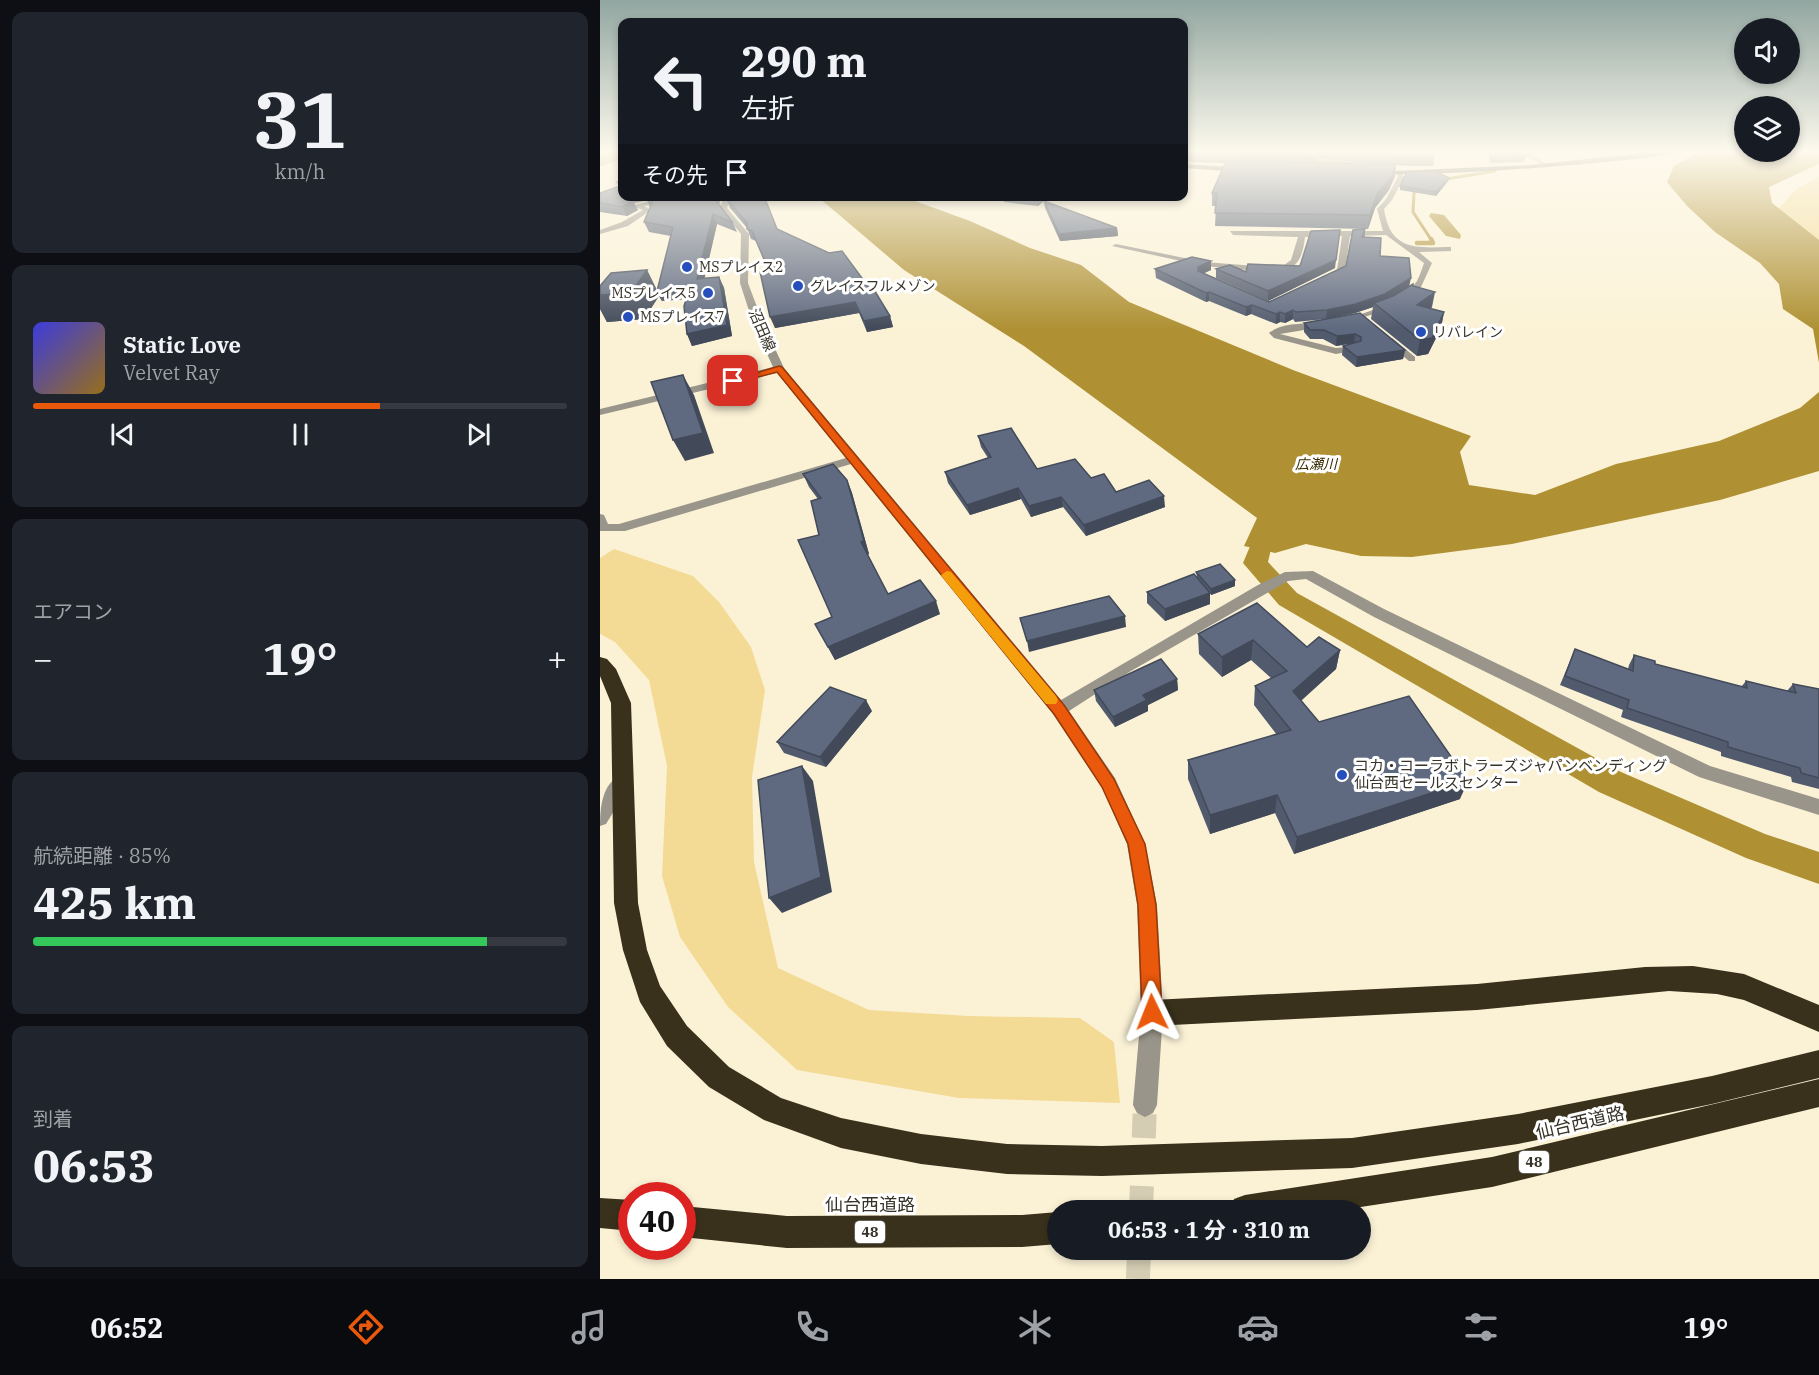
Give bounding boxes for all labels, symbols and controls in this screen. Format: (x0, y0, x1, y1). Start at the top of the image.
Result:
map controls (1734, 18, 1800, 162)
button: sound (1734, 18, 1800, 84)
text: 290 m (741, 34, 867, 89)
icon: left (642, 42, 720, 120)
text: 31 (253, 68, 347, 169)
text: 左折 (741, 90, 795, 125)
button: layers (1734, 96, 1800, 162)
icon: arrive (720, 156, 753, 189)
text: km/h (275, 158, 325, 185)
text: その先 (642, 160, 708, 189)
place label: MSプレイス2 (699, 258, 783, 276)
marker: MSプレイス2 (680, 260, 694, 274)
place label: グレイスフルメゾン (810, 277, 936, 295)
marker: グレイスフルメゾン (791, 279, 805, 293)
place label: MSプレイス5 (612, 284, 696, 302)
marker: MSプレイス5 (701, 286, 715, 300)
street label: 沼田線 (745, 305, 780, 354)
place label: MSプレイス7 (640, 308, 724, 326)
marker: MSプレイス7 (621, 310, 635, 324)
place label: リバレイン (1433, 323, 1503, 341)
marker: リバレイン (1414, 325, 1428, 339)
text: Static Love (123, 330, 241, 359)
pin (707, 355, 758, 406)
text: Velvet Ray (123, 359, 220, 386)
icon: arrive (716, 364, 749, 397)
icon: previous (106, 418, 139, 451)
icon: pause (284, 418, 317, 451)
icon: next (462, 418, 495, 451)
water label: 広瀬川 (1295, 455, 1339, 473)
text: エアコン (33, 598, 113, 625)
text: 19° (262, 629, 338, 687)
text: − (33, 637, 53, 680)
text: + (547, 637, 567, 680)
place label: コカ・コーラボトラーズジャパンベンディング 仙台西セールスセンター (1354, 756, 1667, 792)
marker: コカ・コーラボトラーズジャパンベンディング 仙台西セールスセンター (1335, 768, 1349, 782)
text: 航続距離 · 85% (33, 842, 171, 869)
text: 425 km (33, 873, 196, 931)
position arrow (1120, 980, 1184, 1044)
street label: 仙台西道路 (1533, 1101, 1626, 1144)
text: 到着 (33, 1105, 73, 1132)
text: 06:53 (33, 1136, 155, 1194)
road number: 48 (1519, 1151, 1549, 1173)
speed limit sign: 40 (618, 1182, 696, 1260)
street label: 仙台西道路 (825, 1193, 915, 1216)
text: 06:53 · 1 分 · 310 m (1108, 1215, 1310, 1244)
road number: 48 (855, 1221, 885, 1243)
icon: directions (345, 1306, 387, 1348)
icon: music (568, 1306, 610, 1348)
icon: phone (791, 1306, 833, 1348)
icon: climate (1014, 1306, 1056, 1348)
icon: car (1237, 1306, 1279, 1348)
icon: filters (1460, 1306, 1502, 1348)
text: 06:52 (91, 1310, 164, 1345)
text: 19° (1683, 1310, 1728, 1345)

